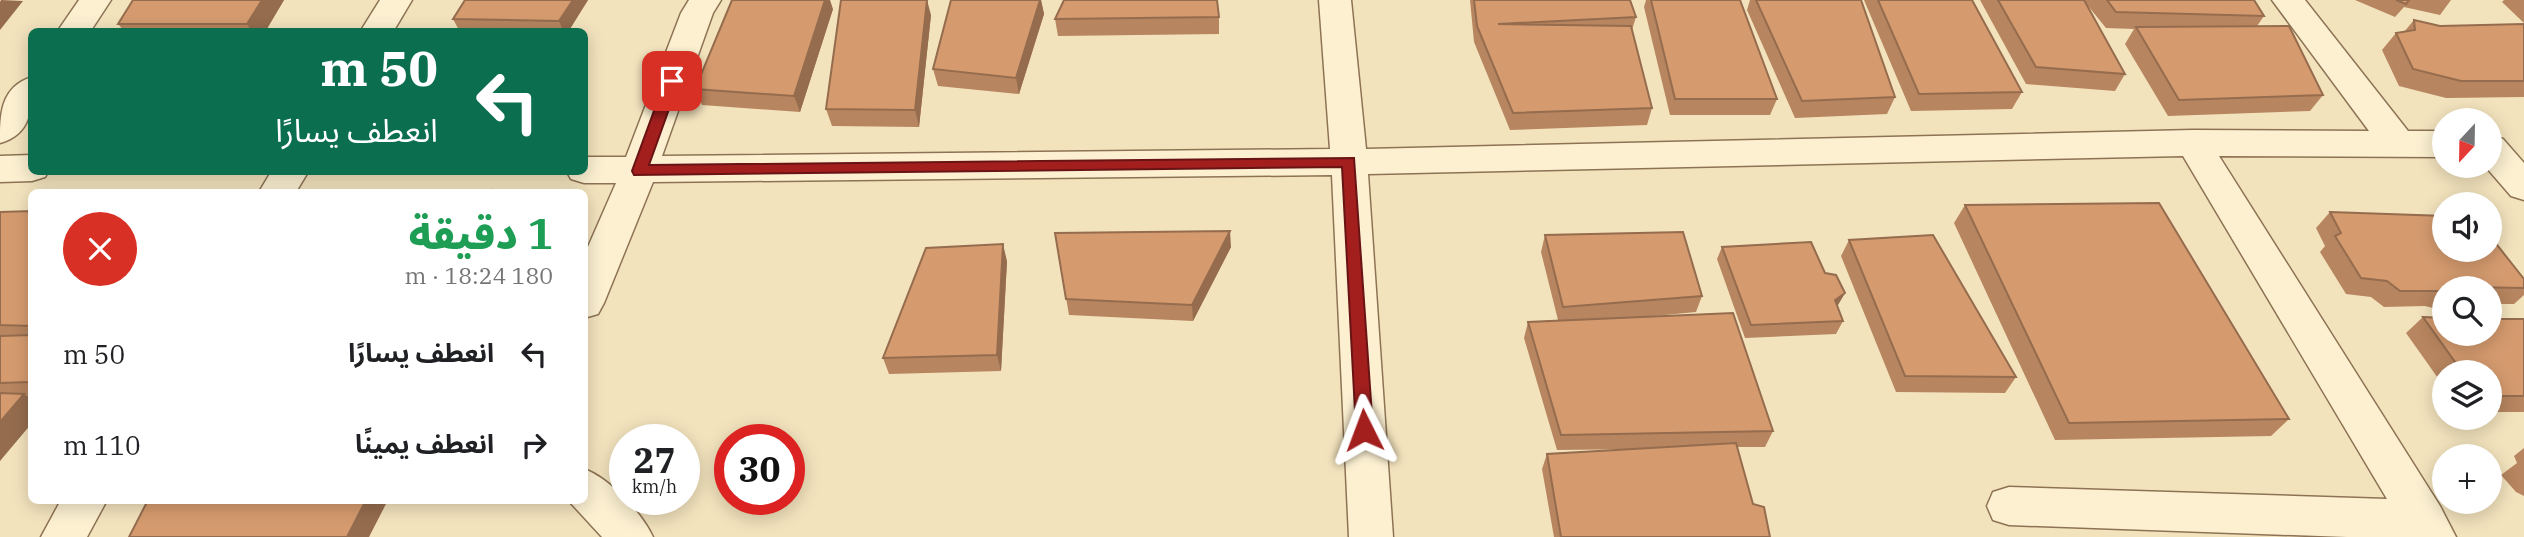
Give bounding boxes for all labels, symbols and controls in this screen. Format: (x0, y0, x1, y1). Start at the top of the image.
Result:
text: 50 m (320, 36, 438, 99)
pin (642, 51, 702, 111)
icon: left (462, 56, 553, 147)
icon: arrive (653, 62, 691, 100)
north arrow (2432, 108, 2502, 178)
map controls (2432, 108, 2502, 514)
text: انعطف يسارًا (275, 109, 438, 151)
button: sound (2432, 192, 2502, 262)
text: 1 دقيقة (408, 206, 553, 261)
button: close (63, 212, 137, 286)
text: 180 m · 18:24 (404, 260, 553, 290)
button: search (2432, 276, 2502, 346)
text: انعطف يسارًا (348, 335, 494, 369)
icon: left (515, 335, 553, 373)
text: 50 m (63, 337, 125, 371)
button: layers (2432, 360, 2502, 430)
position arrow (1327, 393, 1401, 467)
speed limit sign: 30 (714, 424, 805, 515)
text: انعطف يمينًا (355, 426, 494, 460)
icon: right (515, 426, 553, 464)
text: 110 m (63, 428, 141, 462)
text: 27 (633, 437, 676, 483)
button: + (2432, 444, 2502, 514)
text: km/h (632, 475, 677, 498)

